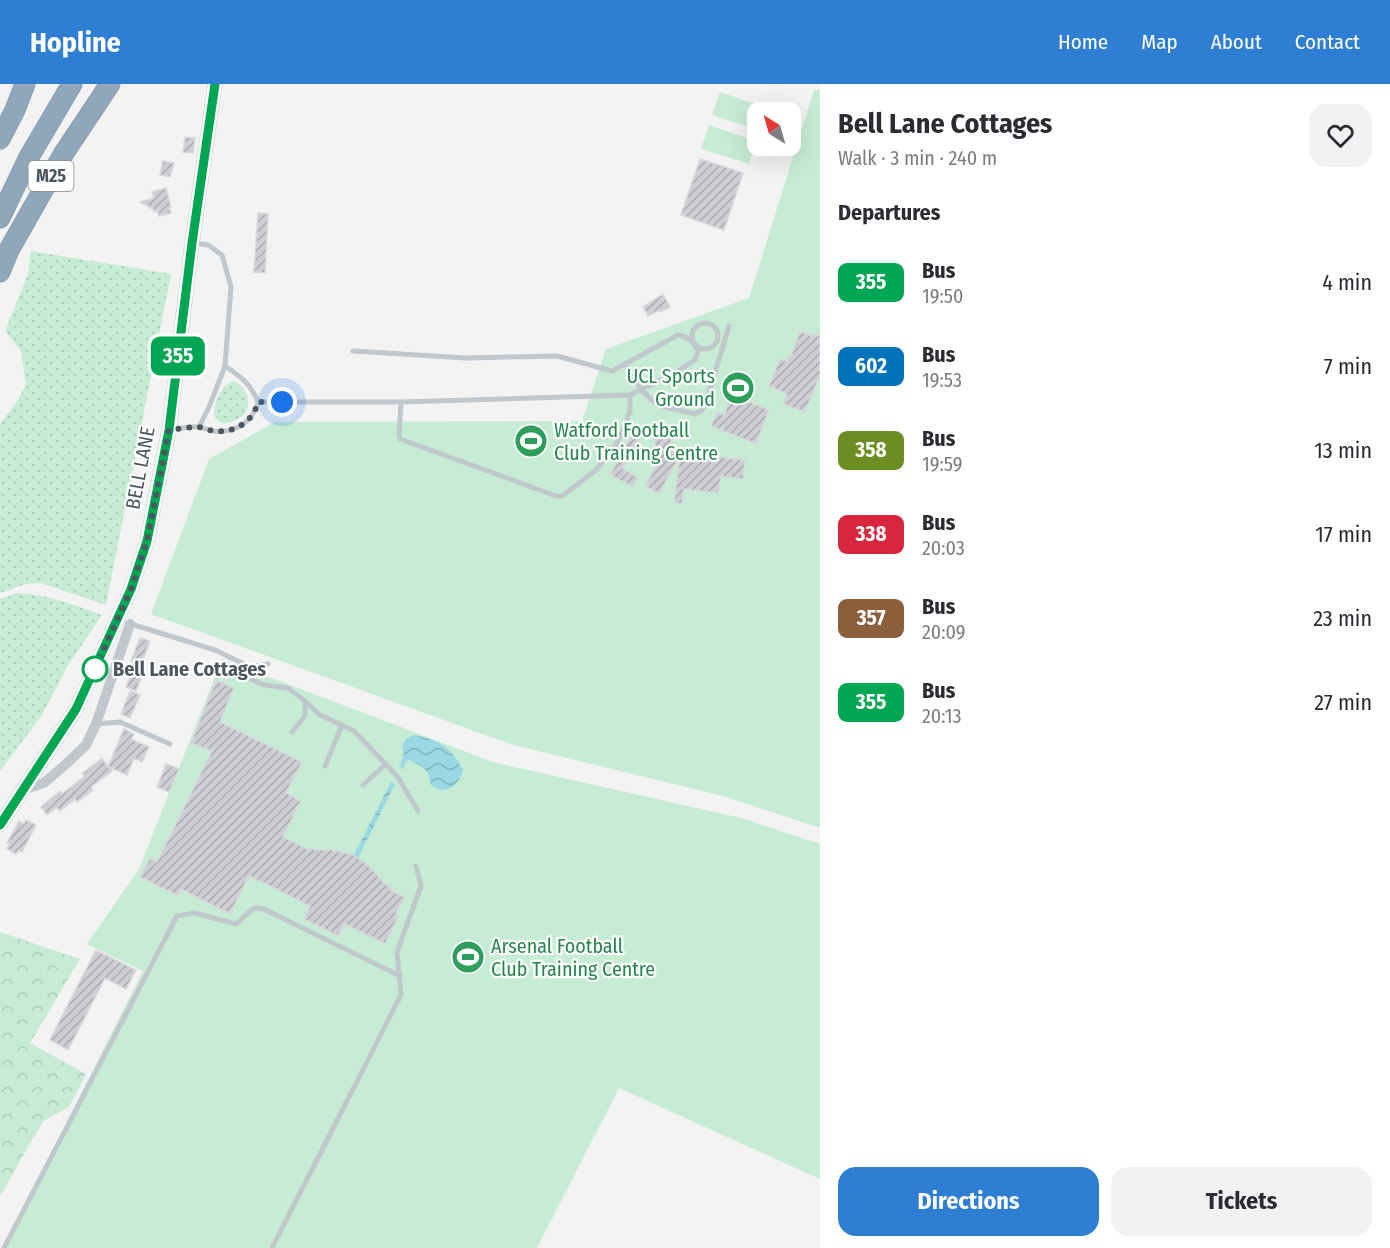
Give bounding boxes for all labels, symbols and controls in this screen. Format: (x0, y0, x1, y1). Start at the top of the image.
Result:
text: Hopline (30, 26, 121, 59)
text: Home (1058, 29, 1108, 55)
text: Map (1141, 29, 1178, 55)
text: About (1211, 29, 1262, 55)
text: Contact (1295, 29, 1360, 55)
north arrow (747, 102, 801, 156)
map controls (747, 102, 801, 156)
button: heart (1309, 104, 1372, 167)
text: Bell Lane Cottages (838, 107, 1052, 140)
text: Walk · 3 min · 240 m (838, 146, 997, 170)
road number: M25 (28, 161, 74, 191)
text: Departures (838, 199, 940, 226)
text: Bus (922, 257, 955, 284)
text: 355 (856, 269, 886, 295)
text: 4 min (1322, 269, 1372, 296)
text: 19:50 (922, 284, 963, 308)
line badge: 355 (144, 336, 213, 376)
text: Bus (922, 341, 955, 368)
text: 355 (163, 343, 193, 369)
text: 602 (855, 353, 887, 379)
text: 7 min (1324, 353, 1372, 380)
place label: UCL Sports Ground (626, 364, 715, 411)
text: 19:53 (922, 368, 962, 392)
sports icon: UCL Sports Ground (720, 370, 756, 406)
your location (267, 387, 297, 417)
place label: Watford Football Club Training Centre (554, 418, 718, 465)
sports icon: Watford Football Club Training Centre (513, 423, 549, 459)
street label: BELL LANE (120, 425, 160, 511)
text: Bus (922, 425, 955, 452)
text: 358 (855, 437, 887, 463)
text: 13 min (1314, 437, 1372, 464)
text: 19:59 (922, 452, 962, 476)
text: Bus (922, 509, 955, 536)
text: 338 (856, 521, 886, 547)
text: 17 min (1315, 521, 1372, 548)
text: 20:03 (922, 536, 965, 560)
text: Bus (922, 593, 955, 620)
text: 357 (857, 605, 885, 631)
text: 23 min (1313, 605, 1372, 632)
text: 20:09 (922, 620, 965, 644)
marker: Bell Lane Cottages (82, 656, 108, 682)
place label: Bell Lane Cottages (113, 657, 266, 681)
text: Bus (922, 677, 955, 704)
text: 355 (856, 689, 886, 715)
text: 27 min (1314, 689, 1372, 716)
text: 20:13 (922, 704, 961, 728)
place label: Arsenal Football Club Training Centre (491, 934, 655, 981)
sports icon: Arsenal Football Club Training Centre (450, 939, 486, 975)
button: Directions (838, 1167, 1099, 1236)
button: Tickets (1111, 1167, 1372, 1236)

